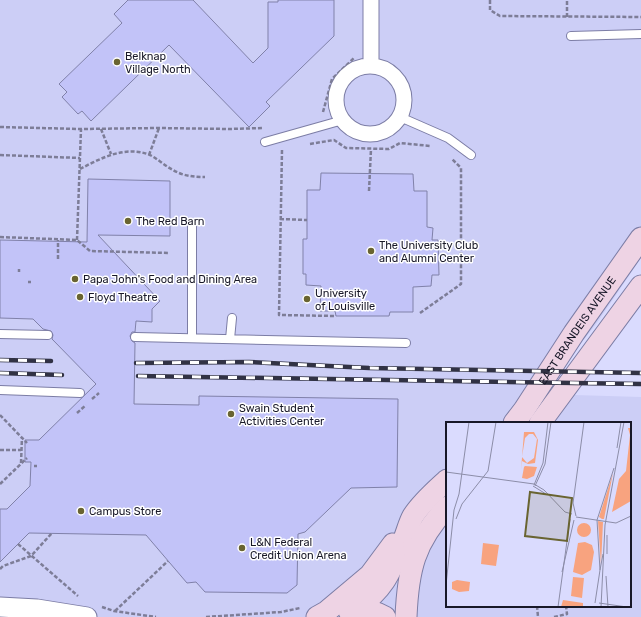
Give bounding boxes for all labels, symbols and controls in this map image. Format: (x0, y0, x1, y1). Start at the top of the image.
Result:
place label: Belknap Village North (125, 50, 191, 76)
marker: Belknap Village North (112, 57, 122, 67)
place label: The Red Barn (136, 215, 205, 228)
marker: The Red Barn (123, 216, 133, 226)
place label: The University Club and Alumni Center (379, 239, 478, 265)
marker: The University Club and Alumni Center (366, 246, 376, 256)
place label: Papa John's Food and Dining Area (83, 273, 257, 286)
street label: EAST BRANDEIS AVENUE (536, 273, 619, 387)
marker: Papa John's Food and Dining Area (70, 274, 80, 284)
place label: University of Louisville (315, 287, 375, 313)
place label: Floyd Theatre (88, 291, 158, 304)
marker: Floyd Theatre (75, 292, 85, 302)
marker: University of Louisville (302, 294, 312, 304)
place label: Swain Student Activities Center (239, 402, 325, 428)
marker: Swain Student Activities Center (226, 409, 236, 419)
inset map (446, 422, 631, 607)
place label: Campus Store (89, 505, 161, 518)
marker: Campus Store (76, 506, 86, 516)
place label: L&N Federal Credit Union Arena (250, 536, 347, 562)
marker: L&N Federal Credit Union Arena (237, 543, 247, 553)

